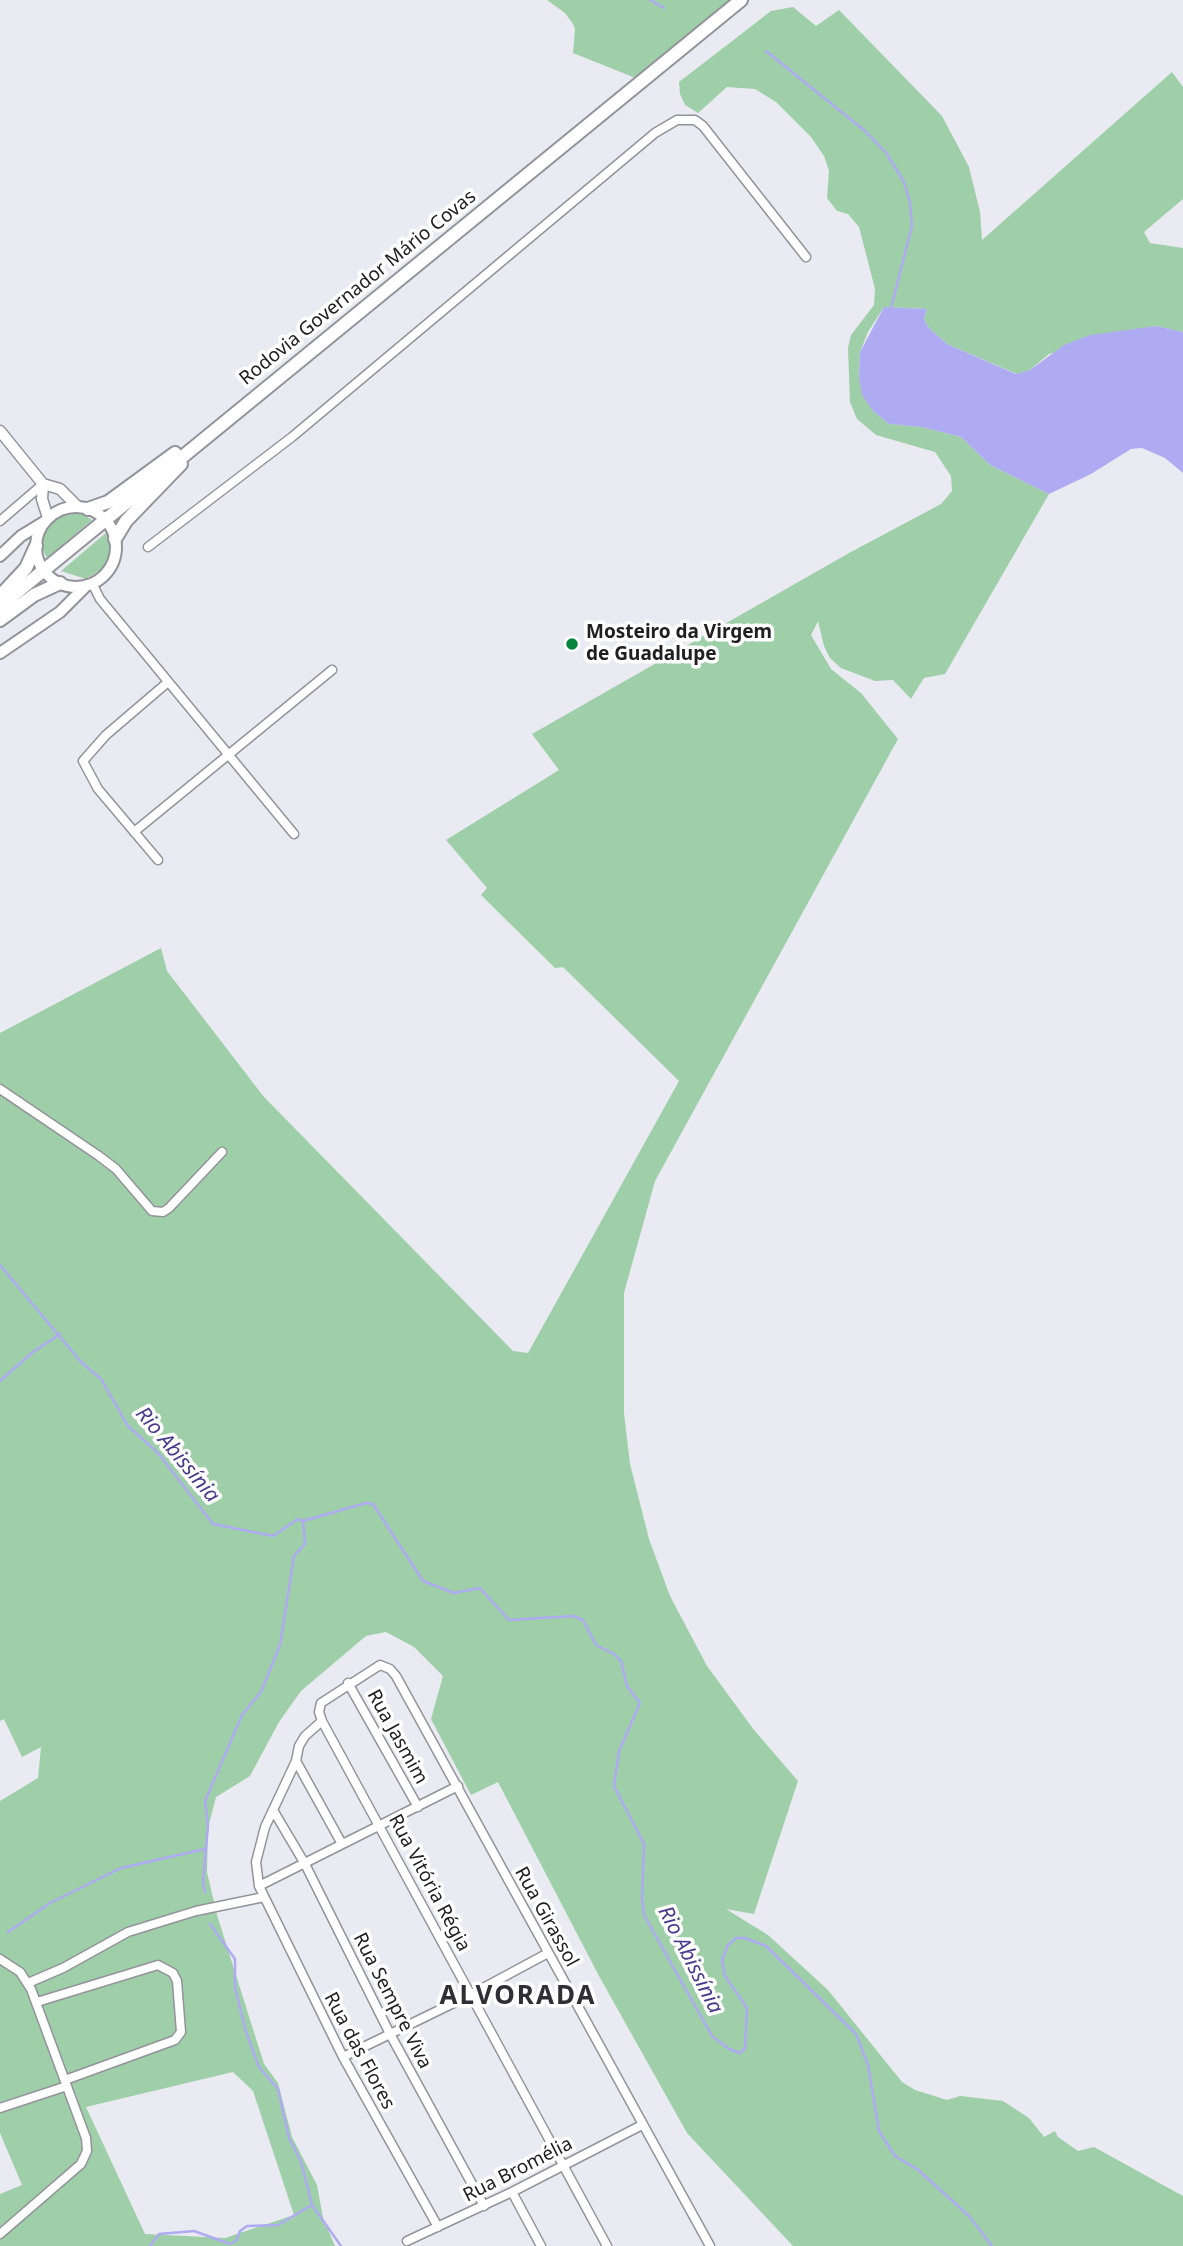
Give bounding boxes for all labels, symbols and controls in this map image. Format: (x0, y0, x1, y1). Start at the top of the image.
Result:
street label: Rodovia Governador Mário Covas (235, 186, 481, 390)
place label: Mosteiro da Virgem de Guadalupe (586, 622, 772, 666)
marker: Mosteiro da Virgem de Guadalupe (564, 636, 580, 652)
water label: Rio Abissínia (130, 1402, 224, 1508)
street label: Rua Jasmim (362, 1686, 432, 1788)
street label: Rua Vitória Régia (383, 1811, 475, 1955)
street label: Rua Girassol (509, 1863, 583, 1971)
water label: Rio Abissínia (652, 1902, 728, 2018)
street label: Rua Sempre Viva (348, 1929, 436, 2073)
district label: ALVORADA (441, 1981, 595, 2013)
street label: Rua das Flores (319, 1989, 399, 2113)
street label: Rua Bromélia (460, 2133, 576, 2207)

